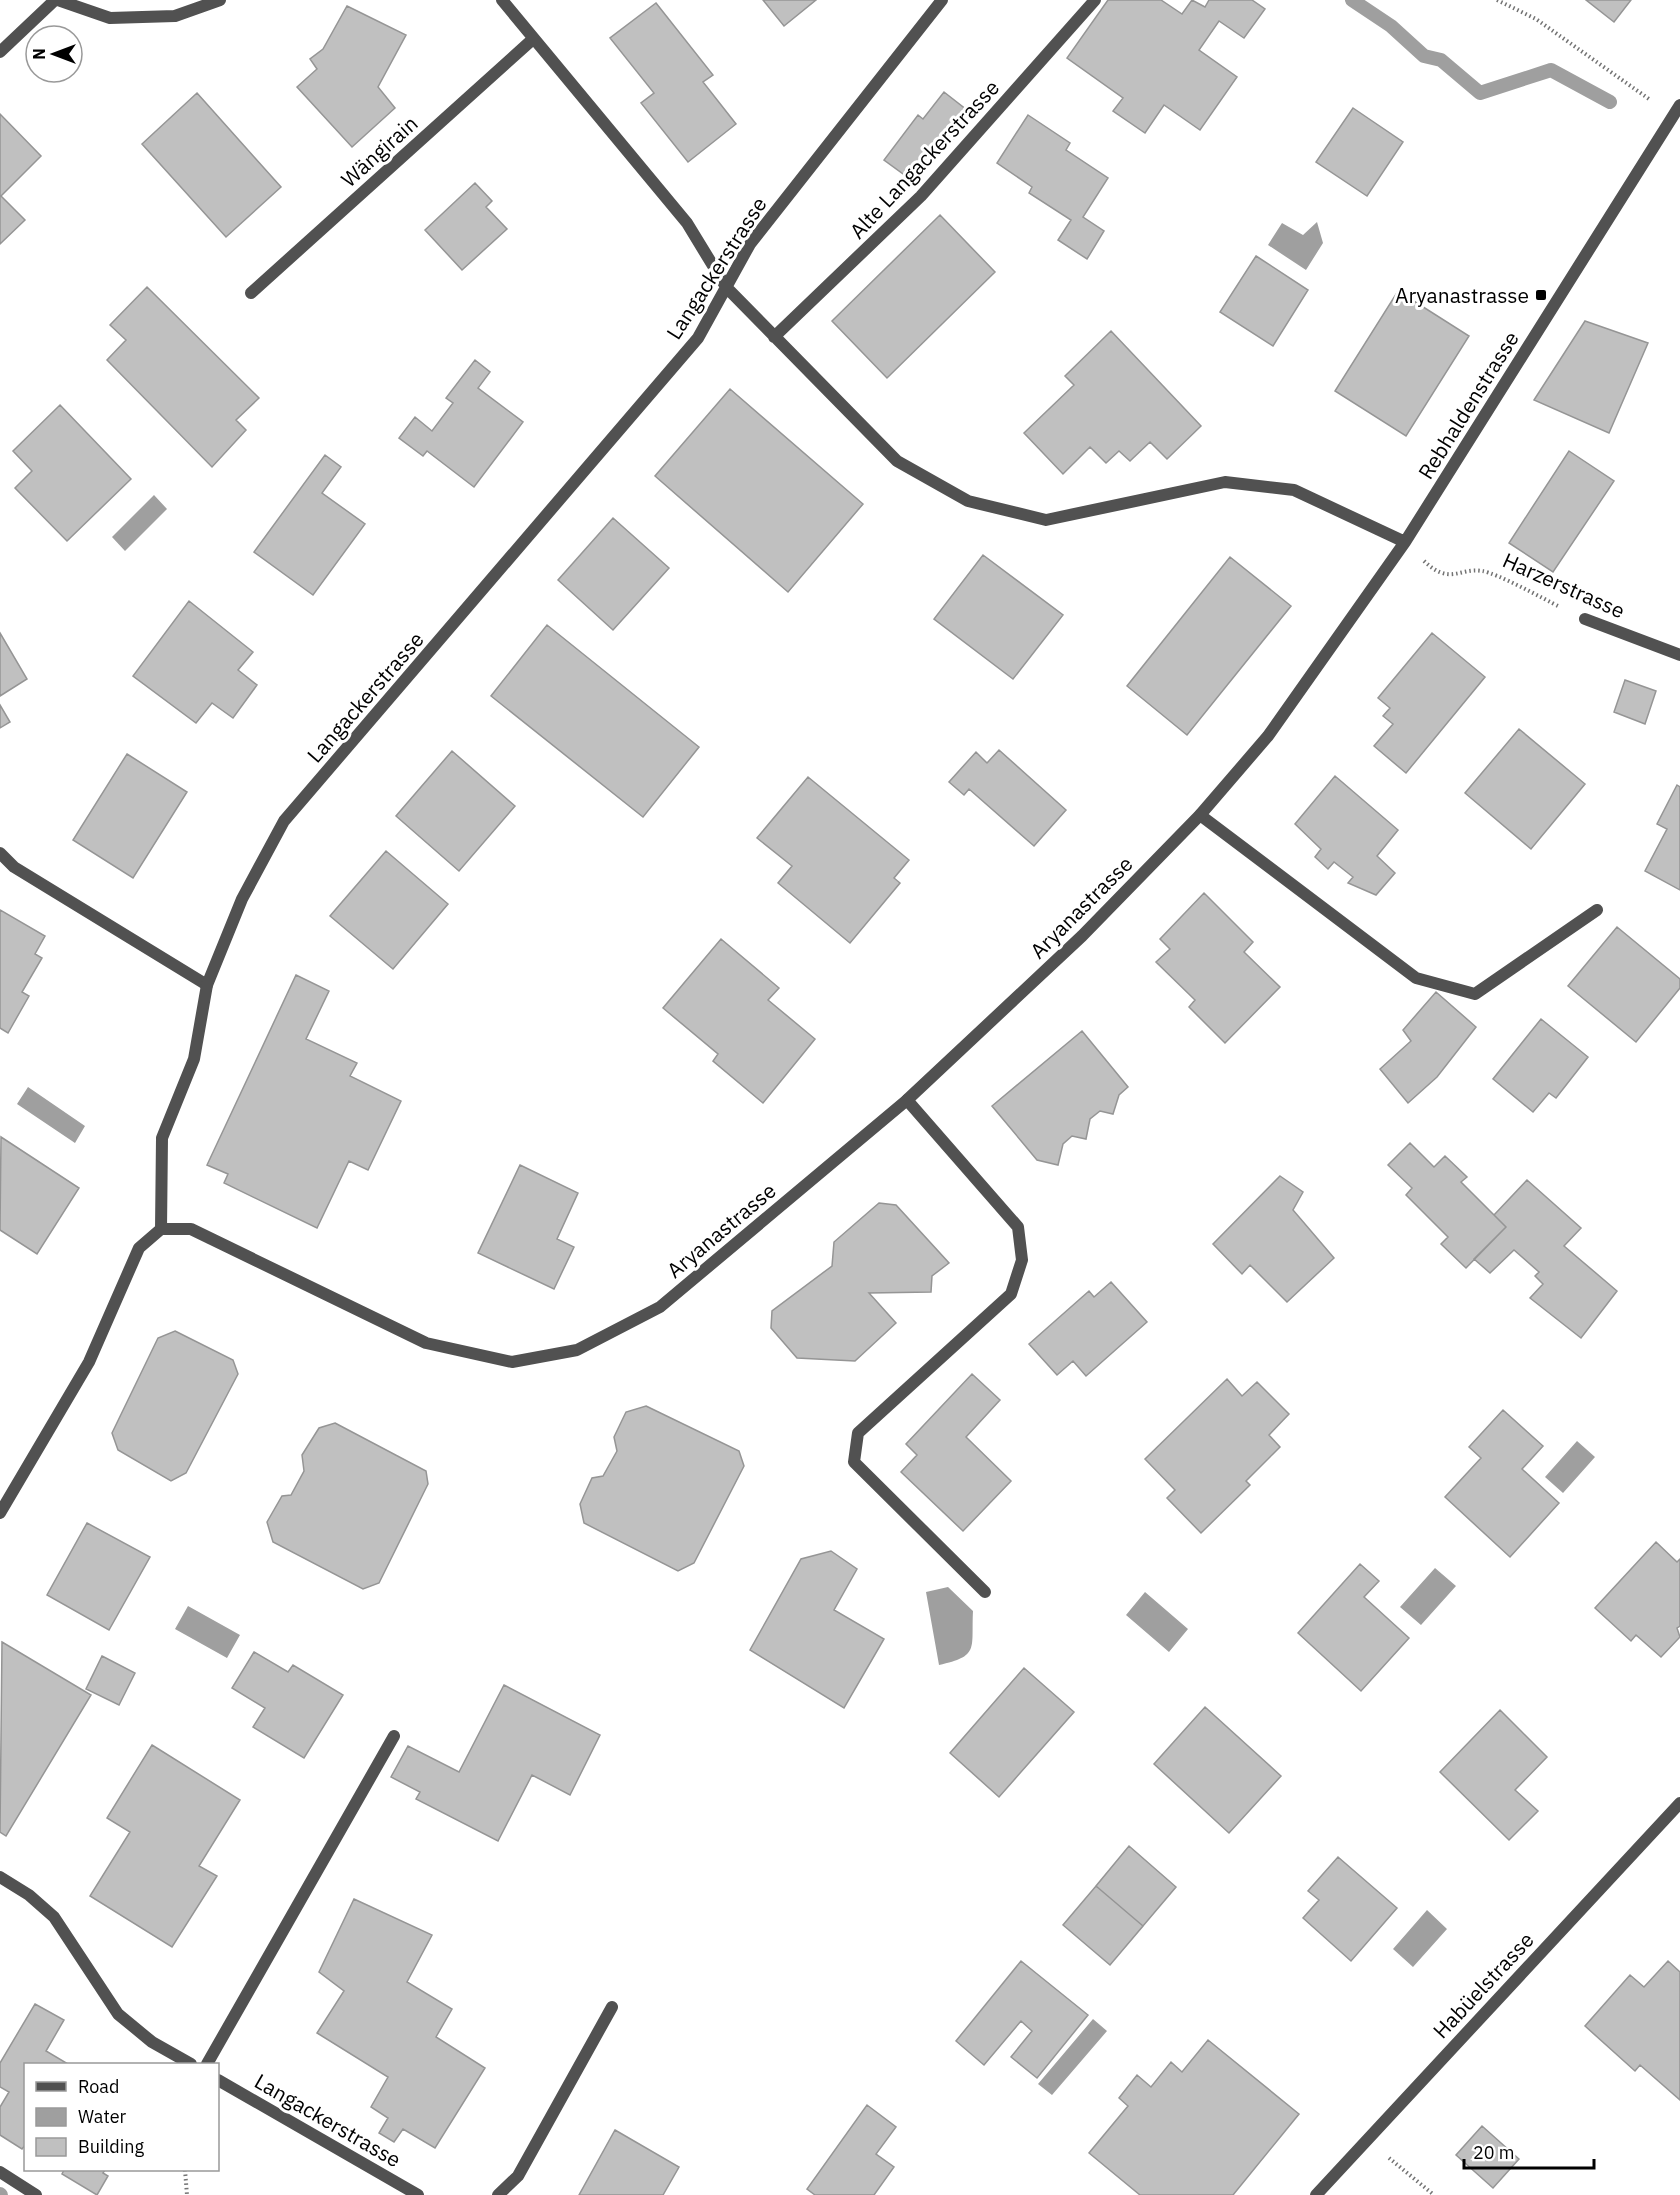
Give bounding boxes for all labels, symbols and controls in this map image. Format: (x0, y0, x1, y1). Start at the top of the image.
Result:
north arrow (24, 24, 84, 84)
text: N (29, 48, 49, 60)
street label: Alte Langackerstrasse (843, 74, 1005, 244)
street label: Wängirain (335, 109, 423, 193)
street label: Langackerstrasse (659, 191, 773, 345)
place label: Aryanastrasse (1395, 281, 1529, 309)
marker: Aryanastrasse (1534, 288, 1548, 302)
street label: Rebhaldenstrasse (1411, 326, 1525, 484)
street label: Harzerstrasse (1499, 546, 1629, 624)
street label: Langackerstrasse (300, 626, 430, 768)
street label: Aryanastrasse (1024, 850, 1138, 964)
street label: Aryanastrasse (661, 1176, 781, 1284)
street label: Habüelstrasse (1427, 1926, 1539, 2044)
legend (24, 2063, 219, 2171)
street label: Langackerstrasse (250, 2067, 406, 2173)
text: Road (78, 2075, 119, 2098)
text: Water (78, 2105, 127, 2128)
scale bar (1464, 2132, 1594, 2170)
text: Building (78, 2135, 145, 2158)
text: 20 m (1473, 2141, 1515, 2164)

